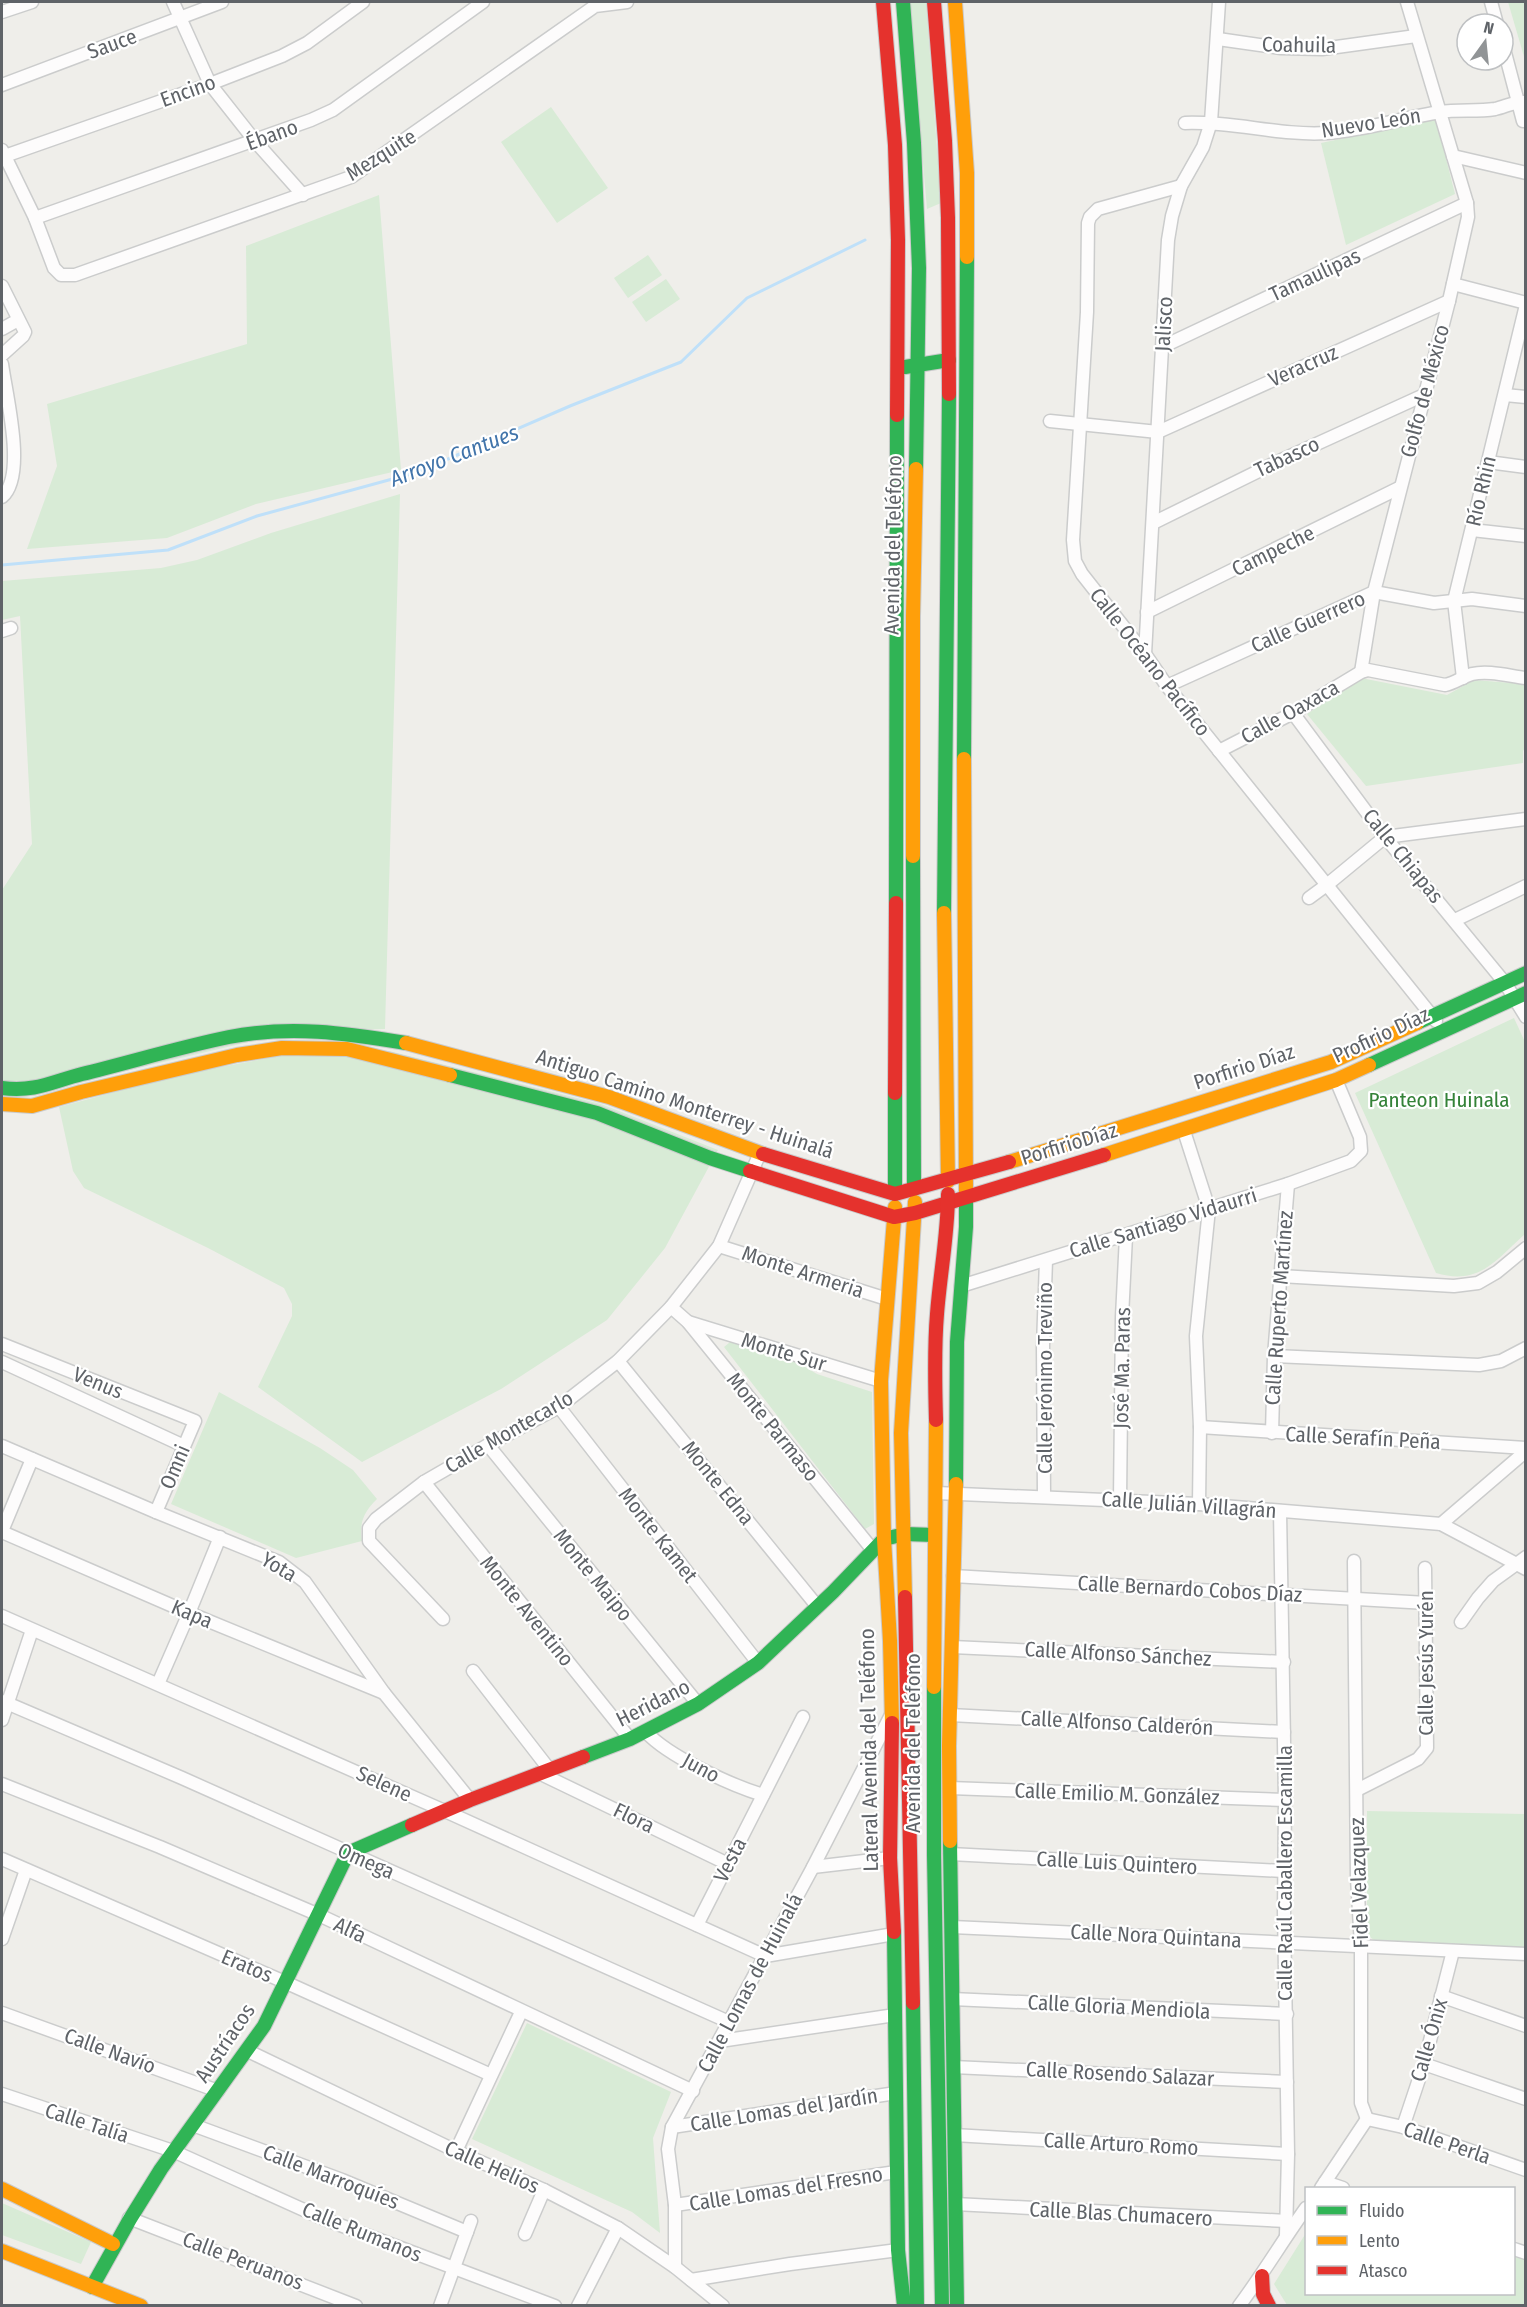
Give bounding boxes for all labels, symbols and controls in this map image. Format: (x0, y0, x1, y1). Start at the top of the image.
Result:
north arrow (1455, 12, 1515, 72)
text: N (1482, 18, 1496, 38)
street label: Sauce (84, 23, 140, 65)
street label: Coahuila (1262, 31, 1336, 59)
street label: Encino (157, 69, 219, 113)
street label: Nuevo León (1319, 102, 1423, 144)
street label: Ébano (243, 114, 301, 156)
street label: Mezquite (341, 123, 421, 187)
street label: Tamaulipas (1265, 243, 1365, 307)
street label: Jalisco (1150, 296, 1178, 352)
street label: Golfo de México (1395, 322, 1455, 460)
street label: Veracruz (1264, 339, 1342, 393)
water label: Arroyo Cantues (385, 419, 522, 493)
street label: Tabasco (1250, 431, 1324, 483)
street label: Río Rhin (1460, 453, 1502, 529)
street label: Avenida del Teléfono (878, 455, 908, 635)
street label: Campeche (1227, 520, 1319, 582)
street label: Calle Océano Pacífico (1084, 583, 1216, 741)
street label: Calle Guerrero (1247, 585, 1369, 659)
street label: Calle Oaxaca (1236, 674, 1344, 750)
street label: Calle Chiapas (1357, 804, 1449, 909)
street label: Profirio Díaz (1328, 1001, 1434, 1069)
street label: Porfirio Díaz (1190, 1039, 1298, 1095)
street label: Antiguo Camino Monterrey - Huinalá (533, 1044, 837, 1164)
park label: Panteon Huinala (1368, 1087, 1510, 1113)
street label: PorfirioDíaz (1018, 1117, 1120, 1171)
street label: Calle Santiago Vidaurri (1066, 1182, 1260, 1264)
street label: Calle Ruperto Martínez (1259, 1210, 1299, 1406)
street label: Monte Armeria (739, 1240, 867, 1304)
street label: Calle Jerónimo Treviño (1032, 1282, 1058, 1474)
street label: José Ma. Paras (1108, 1307, 1136, 1429)
street label: Monte Sur (738, 1327, 830, 1377)
street label: Venus (69, 1361, 127, 1405)
street label: Monte Parmaso (721, 1367, 825, 1487)
street label: Calle Montecarlo (440, 1385, 578, 1479)
street label: Calle Serafín Peña (1285, 1421, 1441, 1455)
street label: Monte Edna (676, 1436, 760, 1530)
street label: Omni (154, 1441, 196, 1493)
street label: Monte Kamet (613, 1482, 703, 1588)
street label: Calle Julián Villagrán (1100, 1486, 1278, 1524)
street label: Monte Maipo (548, 1523, 638, 1627)
street label: Yota (256, 1546, 302, 1588)
street label: Monte Aventino (474, 1550, 580, 1672)
street label: Calle Bernardo Cobos Díaz (1077, 1570, 1303, 1608)
street label: Calle Jesús Yurén (1413, 1590, 1439, 1736)
street label: Kapa (167, 1594, 217, 1634)
street label: Lateral Avenida del Teléfono (854, 1628, 884, 1872)
street label: Calle Alfonso Sánchez (1024, 1636, 1212, 1672)
street label: Avenida del Teléfono (900, 1653, 926, 1833)
street label: Heridano (612, 1673, 694, 1733)
street label: Calle Alfonso Calderón (1020, 1705, 1214, 1741)
street label: Calle Raúl Caballero Escamilla (1272, 1745, 1298, 2001)
street label: Juno (678, 1747, 724, 1789)
street label: Selene (352, 1760, 416, 1808)
street label: Calle Emilio M. González (1014, 1777, 1220, 1811)
street label: Flora (609, 1797, 659, 1839)
street label: Fidel Velazquez (1344, 1817, 1374, 1949)
street label: Vesta (708, 1833, 752, 1887)
street label: Omega (334, 1837, 398, 1885)
street label: Calle Luis Quintero (1036, 1846, 1198, 1880)
street label: Calle Lomas de Huinalá (692, 1889, 808, 2077)
street label: Alfa (330, 1911, 370, 1949)
street label: Calle Nora Quintana (1070, 1919, 1242, 1953)
street label: Eratos (217, 1944, 277, 1988)
street label: Calle Gloria Mendiola (1027, 1989, 1211, 2025)
street label: Calle Ónix (1405, 1995, 1454, 2085)
street label: Austríacos (189, 1999, 261, 2087)
street label: Calle Navío (61, 2022, 159, 2080)
street label: Calle Rosendo Salazar (1025, 2056, 1215, 2092)
street label: Calle Lomas del Jardín (688, 2082, 880, 2138)
street label: Calle Talía (42, 2097, 132, 2149)
street label: Calle Perla (1400, 2116, 1494, 2170)
street label: Calle Arturo Romo (1043, 2127, 1199, 2161)
street label: Calle Helios (441, 2135, 543, 2199)
street label: Calle Marroquíes (259, 2139, 403, 2215)
street label: Calle Lomas del Fresno (687, 2161, 885, 2217)
legend (1305, 2187, 1515, 2295)
street label: Calle Rumanos (298, 2196, 426, 2268)
street label: Calle Blas Chumacero (1029, 2196, 1213, 2232)
text: Fluido (1359, 2200, 1405, 2222)
street label: Calle Peruanos (179, 2226, 307, 2296)
text: Lento (1359, 2230, 1400, 2252)
text: Atasco (1359, 2260, 1407, 2282)

